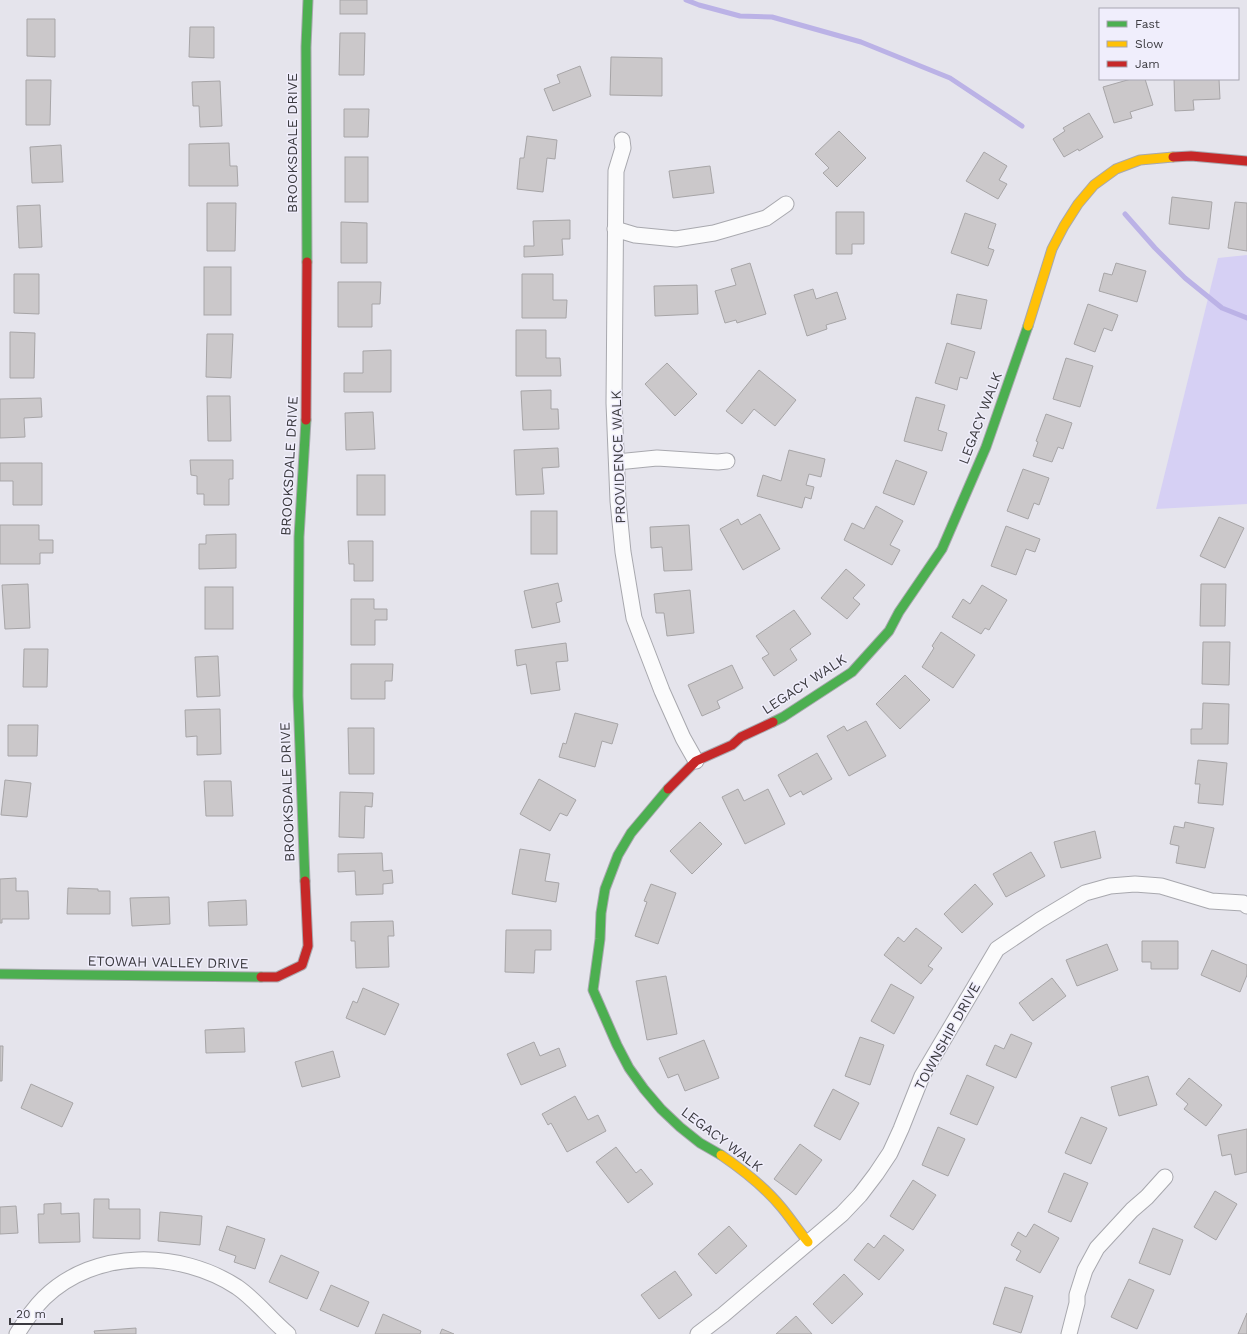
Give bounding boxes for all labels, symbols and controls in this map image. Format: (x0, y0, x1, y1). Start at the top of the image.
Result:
legend (1099, 8, 1239, 80)
text: Fast (1135, 17, 1160, 31)
text: Slow (1135, 37, 1163, 51)
text: Jam (1135, 57, 1160, 71)
street label: BROOKSDALE DRIVE (284, 73, 300, 213)
street label: LEGACY WALK (955, 370, 1005, 466)
street label: PROVIDENCE WALK (608, 390, 628, 524)
street label: BROOKSDALE DRIVE (277, 396, 301, 536)
street label: LEGACY WALK (759, 651, 849, 717)
street label: BROOKSDALE DRIVE (277, 722, 297, 862)
street label: ETOWAH VALLEY DRIVE (87, 953, 249, 971)
street label: TOWNSHIP DRIVE (911, 980, 983, 1092)
street label: LEGACY WALK (678, 1103, 766, 1175)
scale bar (10, 1300, 62, 1326)
text: 20 m (16, 1307, 46, 1321)

